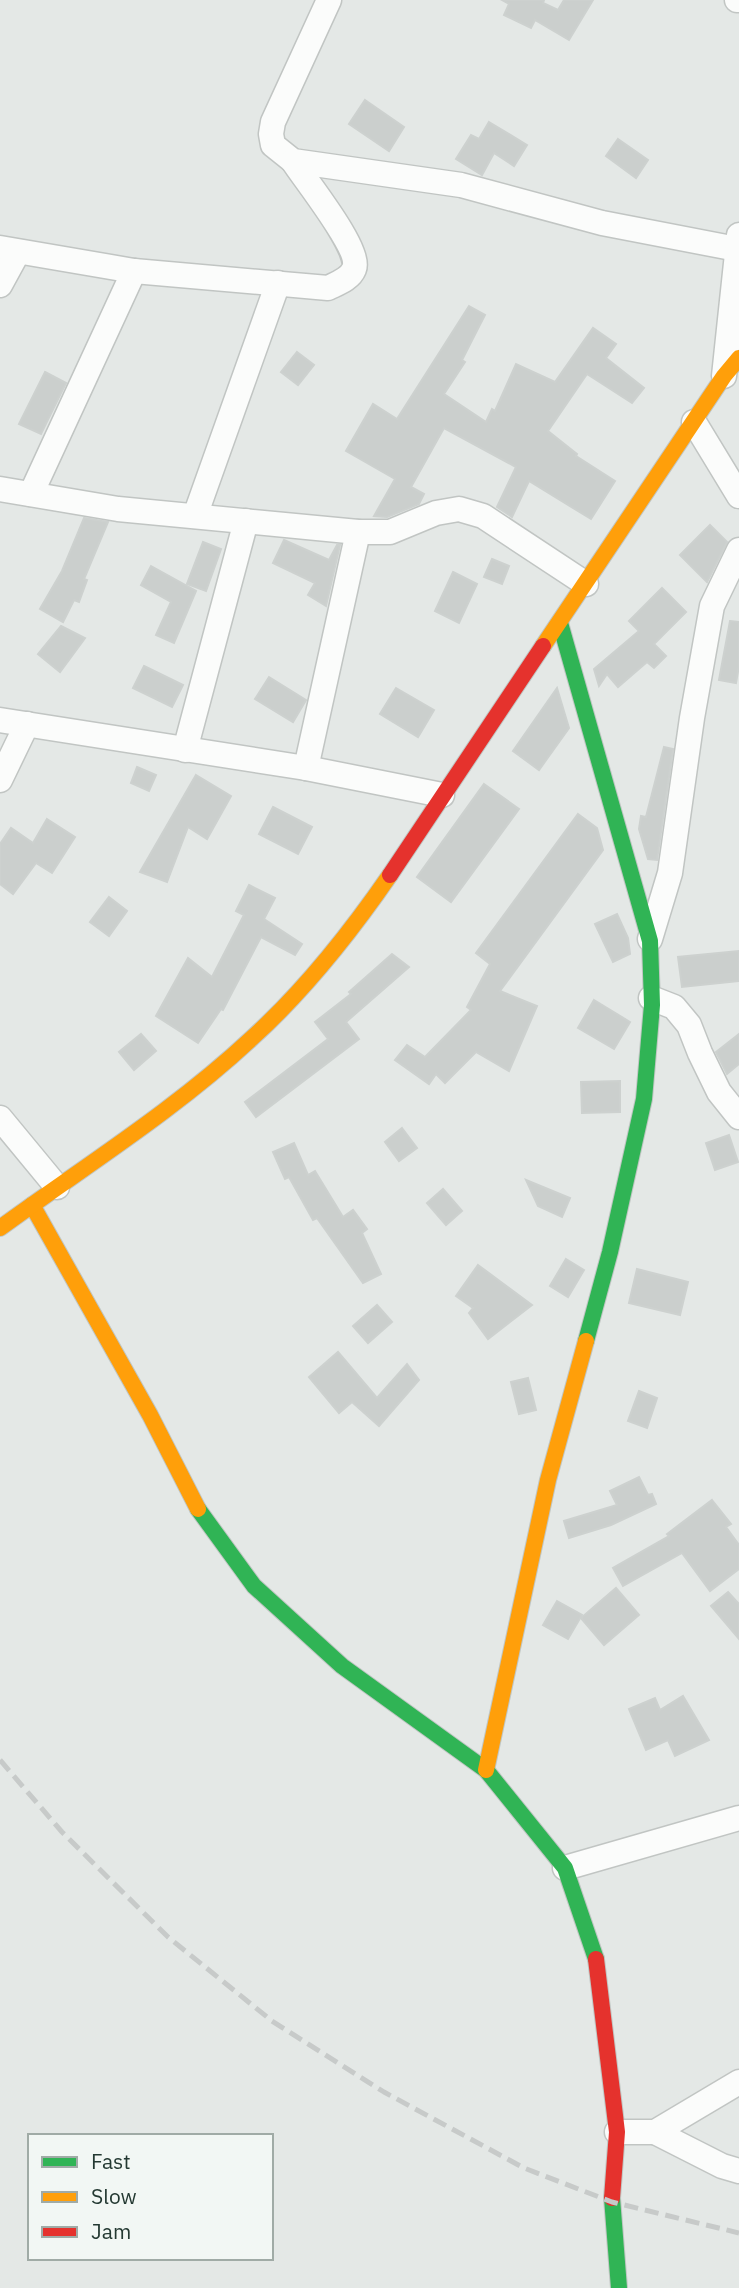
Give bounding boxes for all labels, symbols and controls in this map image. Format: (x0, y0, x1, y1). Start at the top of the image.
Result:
legend (28, 2134, 273, 2260)
text: Fast (91, 2147, 131, 2175)
text: Slow (91, 2182, 137, 2210)
text: Jam (91, 2217, 131, 2245)

